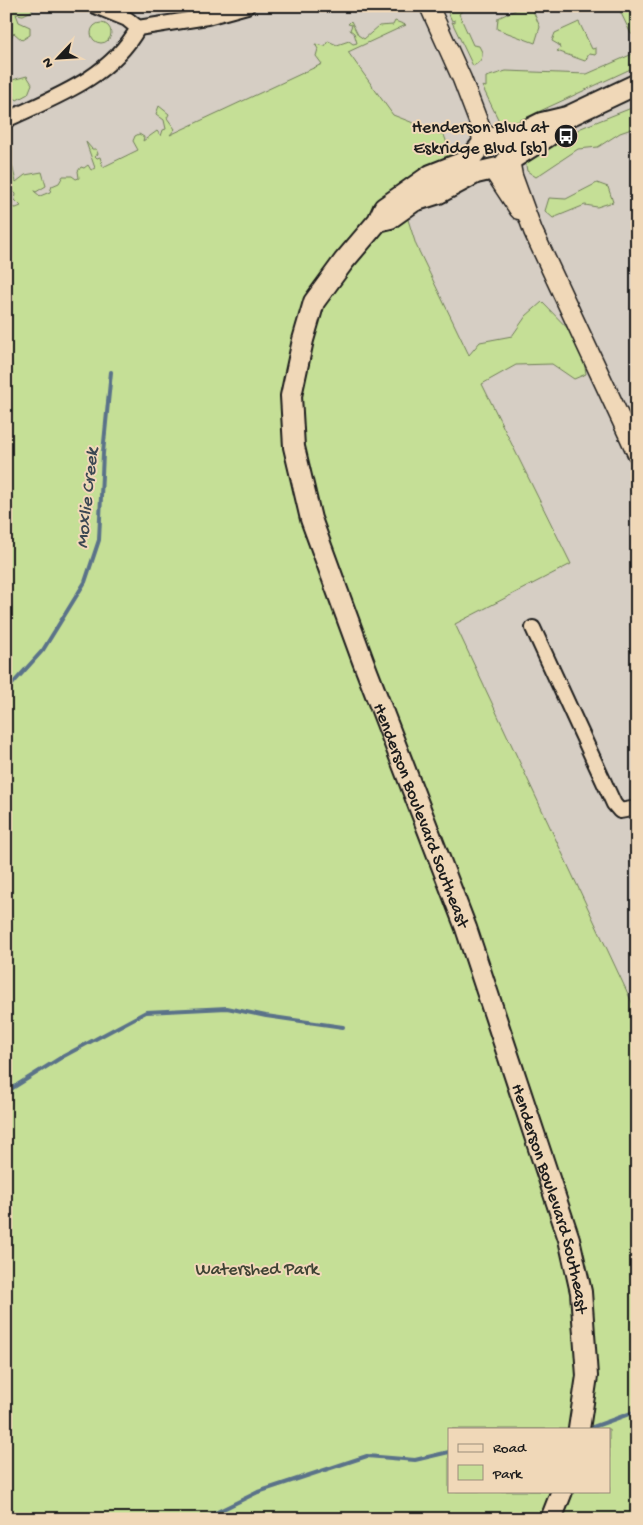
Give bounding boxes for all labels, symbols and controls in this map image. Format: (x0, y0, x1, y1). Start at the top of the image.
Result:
north arrow (32, 32, 82, 82)
text: N (39, 55, 58, 70)
place label: Henderson Blvd at Eskridge Blvd [sb] (412, 118, 550, 160)
bus stop icon: Henderson Blvd at Eskridge Blvd [sb] (553, 123, 579, 149)
water label: Moxlie Creek (72, 446, 105, 550)
street label: Henderson Boulevard Southeast (367, 700, 473, 933)
street label: Henderson Boulevard Southeast (505, 1081, 591, 1316)
park label: Watershed Park (195, 1260, 320, 1281)
legend (448, 1428, 610, 1492)
text: Road (493, 1440, 527, 1458)
text: Park (492, 1466, 523, 1484)

